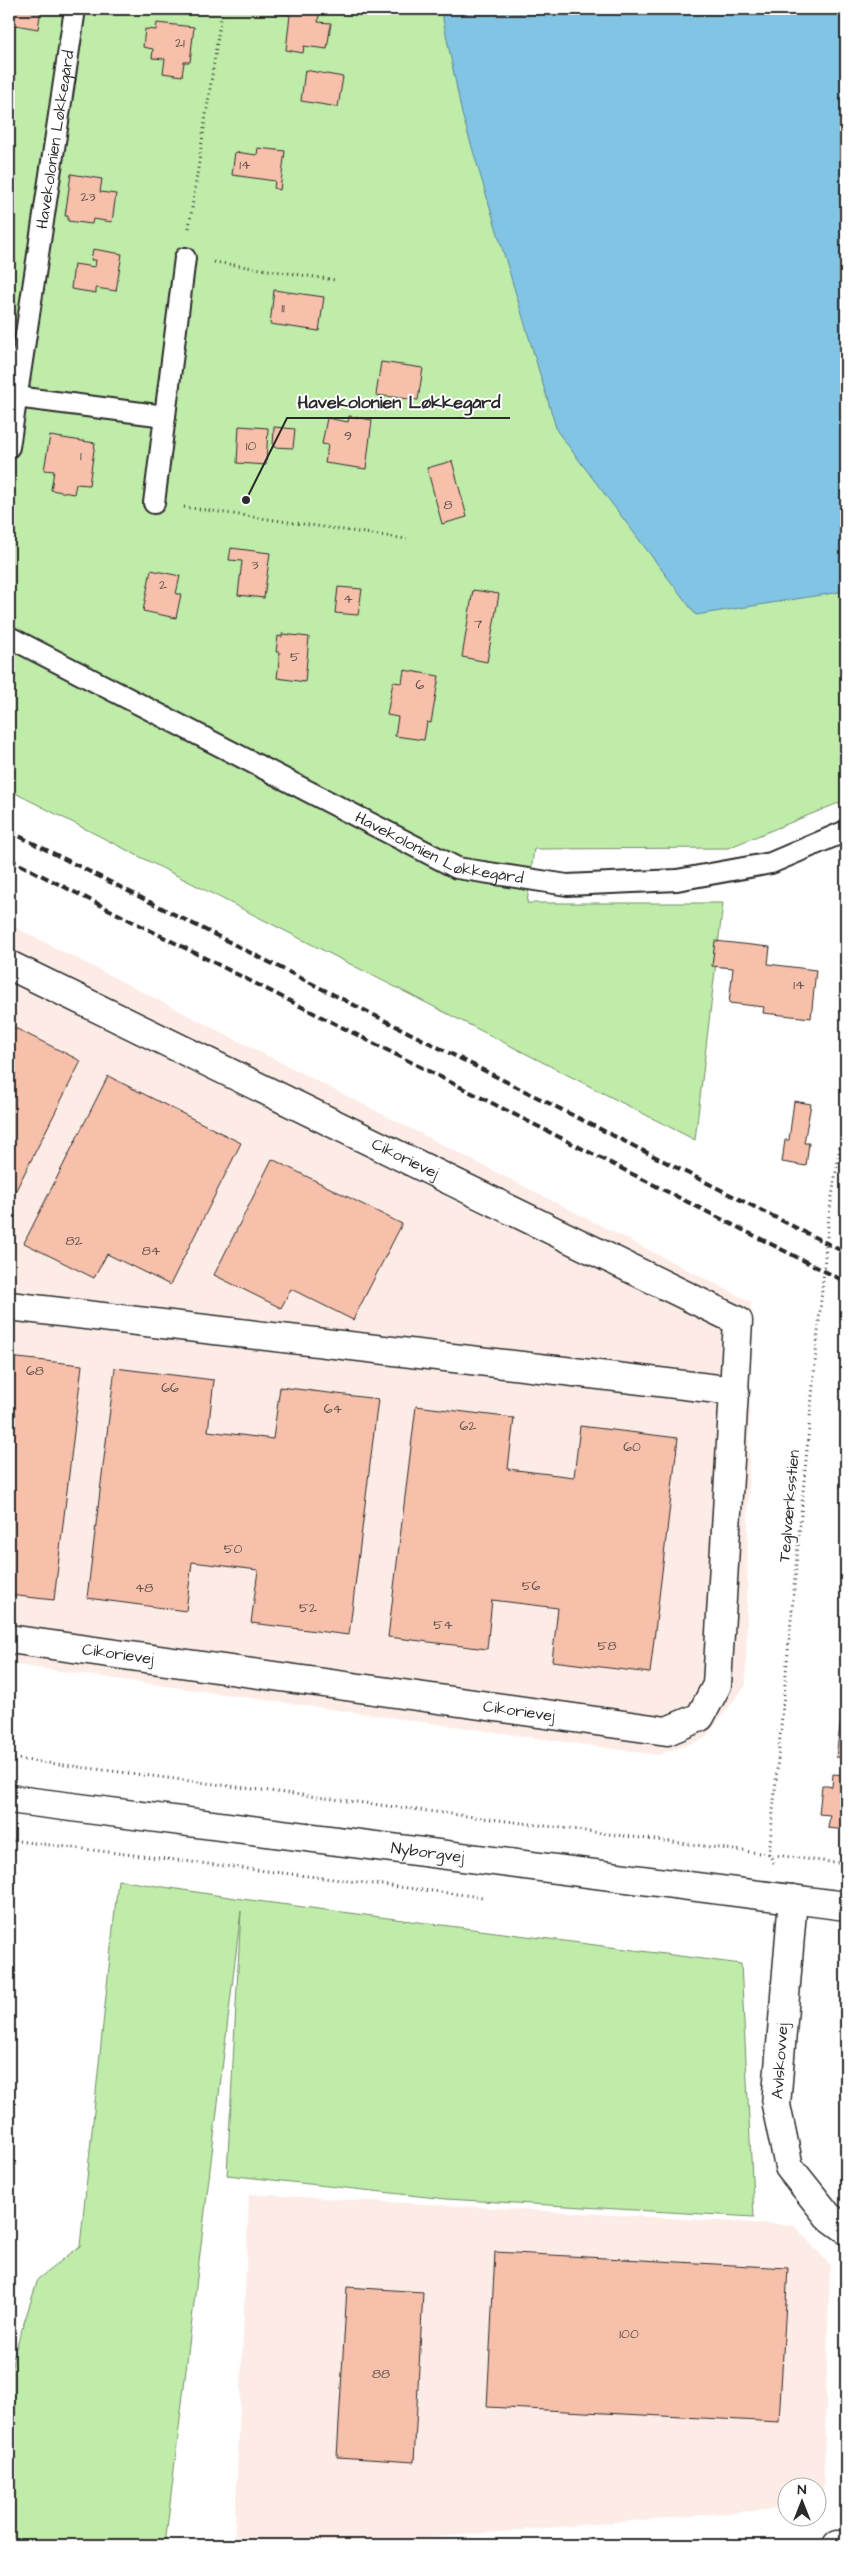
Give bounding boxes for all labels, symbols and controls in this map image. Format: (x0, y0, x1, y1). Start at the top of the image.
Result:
house number: 21 (175, 33, 185, 53)
street label: Havekolonien Løkkegård (31, 49, 80, 230)
house number: 14 (239, 155, 251, 175)
house number: 23 (80, 187, 96, 207)
house number: 11 (281, 298, 285, 318)
callout: Havekolonien Løkkegård (287, 385, 510, 418)
text: Havekolonien Løkkegård (298, 390, 501, 416)
house number: 9 (344, 426, 352, 446)
house number: 10 (246, 436, 256, 456)
house number: 1 (80, 446, 82, 466)
house number: 8 (443, 495, 453, 515)
house number: 3 (251, 555, 259, 575)
house number: 2 (159, 575, 167, 595)
house number: 4 (343, 589, 353, 609)
house number: 7 (474, 614, 483, 634)
house number: 5 (290, 647, 300, 667)
house number: 6 (416, 675, 425, 695)
street label: Havekolonien Løkkegård (351, 806, 525, 889)
house number: 14 (793, 975, 805, 995)
street label: Cikorievej (368, 1133, 443, 1184)
house number: 82 (65, 1231, 83, 1251)
house number: 84 (142, 1241, 161, 1261)
house number: 68 (26, 1361, 44, 1381)
house number: 66 (161, 1378, 179, 1398)
house number: 64 (324, 1399, 343, 1419)
house number: 62 (460, 1416, 476, 1436)
house number: 60 (623, 1437, 641, 1457)
street label: Teglværksstien (773, 1449, 806, 1563)
house number: 50 (224, 1539, 243, 1559)
house number: 56 (522, 1576, 541, 1596)
house number: 48 (135, 1578, 153, 1598)
house number: 52 (299, 1598, 317, 1618)
house number: 54 (433, 1615, 453, 1635)
house number: 58 (598, 1636, 617, 1656)
street label: Cikorievej (81, 1638, 155, 1670)
street label: Cikorievej (482, 1695, 556, 1727)
street label: Nyborgvej (390, 1837, 466, 1868)
street label: Avlskovvej (766, 2022, 794, 2100)
house number: 100 (619, 2324, 639, 2344)
house number: 88 (372, 2364, 390, 2384)
north arrow (778, 2476, 828, 2526)
text: N (798, 2480, 807, 2500)

